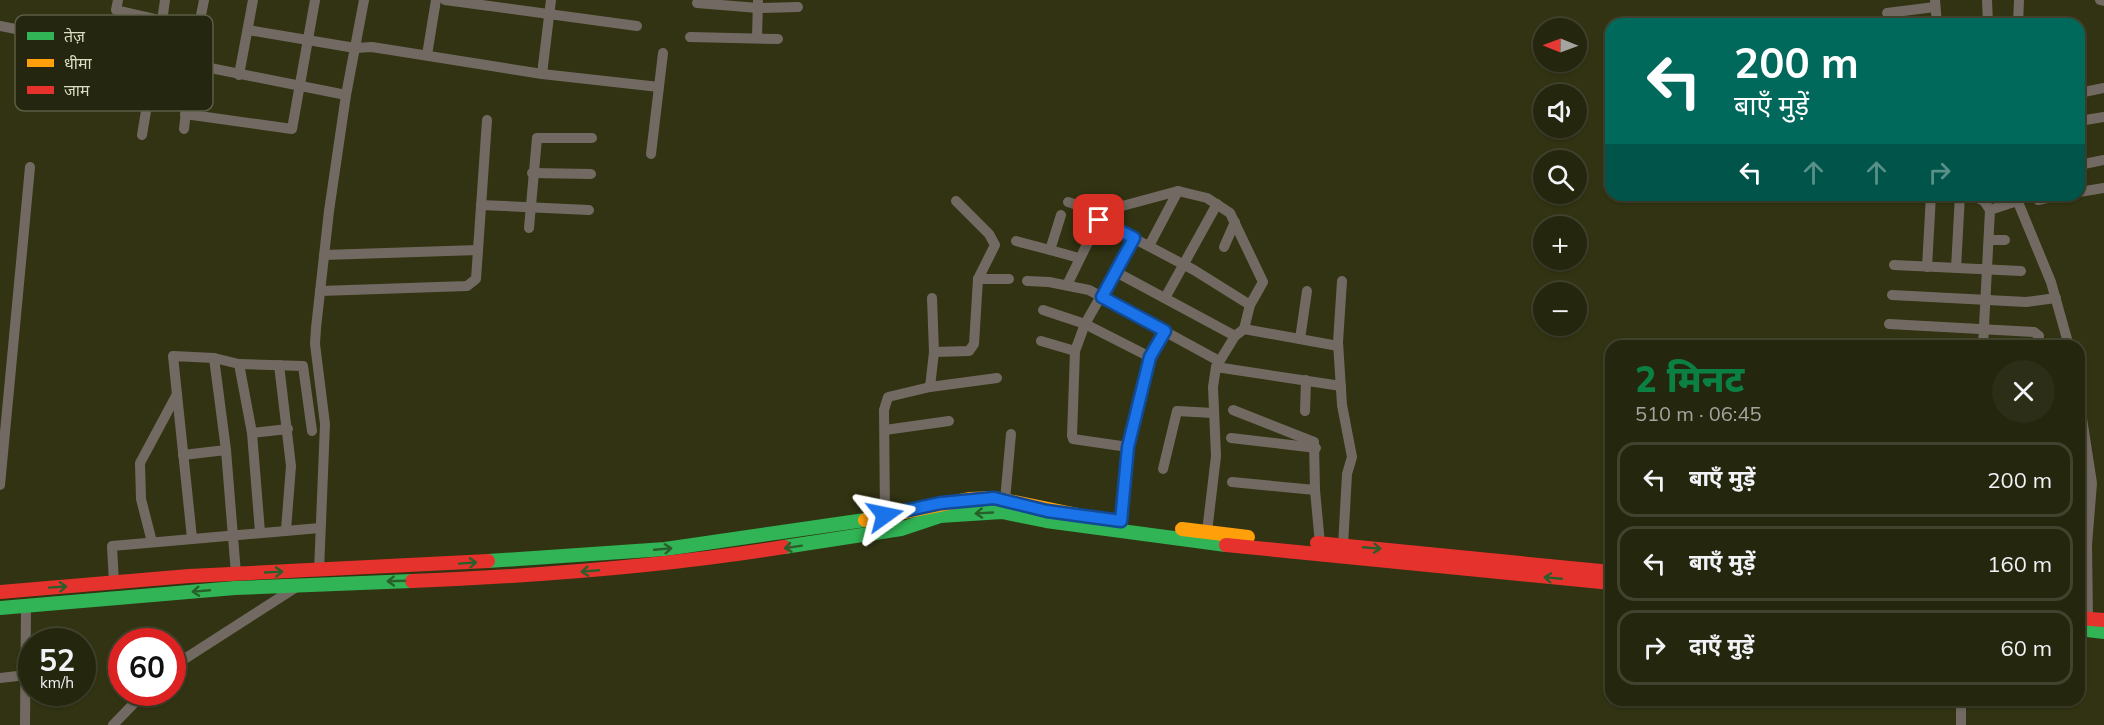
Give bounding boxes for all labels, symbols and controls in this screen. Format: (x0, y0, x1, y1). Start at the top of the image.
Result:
legend (15, 15, 213, 111)
north arrow (1533, 18, 1587, 72)
map controls (1533, 18, 1587, 336)
text: तेज़ (64, 26, 86, 46)
text: 200 m (1734, 36, 1859, 89)
icon: left (1635, 42, 1713, 120)
text: धीमा (64, 53, 93, 73)
text: जाम (64, 80, 90, 100)
button: sound (1533, 84, 1587, 138)
text: बाएँ मुड़ें (1734, 88, 1809, 122)
button: search (1533, 150, 1587, 204)
icon: left (1734, 156, 1767, 189)
icon: ahead (1797, 156, 1830, 189)
icon: ahead (1860, 156, 1893, 189)
icon: right (1923, 156, 1956, 189)
pin (1073, 194, 1124, 245)
icon: arrive (1082, 203, 1115, 236)
button: + (1533, 216, 1587, 270)
button: − (1533, 282, 1587, 336)
text: 2 मिनट (1635, 356, 1744, 401)
button: close (1992, 360, 2055, 423)
text: 510 m · 06:45 (1635, 401, 1761, 426)
icon: left (1638, 463, 1671, 496)
text: बाएँ मुड़ें (1689, 464, 1755, 492)
text: 200 m (1987, 466, 2052, 494)
position arrow (853, 483, 917, 547)
one-way arrow (974, 508, 994, 519)
one-way arrow (783, 541, 803, 552)
one-way arrow (652, 543, 672, 554)
one-way arrow (1362, 543, 1382, 554)
icon: left (1638, 547, 1671, 580)
text: बाएँ मुड़ें (1689, 548, 1755, 576)
text: 160 m (1987, 550, 2052, 578)
one-way arrow (458, 557, 478, 568)
one-way arrow (263, 566, 283, 577)
one-way arrow (581, 566, 601, 577)
one-way arrow (1543, 572, 1563, 583)
one-way arrow (386, 576, 406, 587)
one-way arrow (48, 582, 68, 593)
one-way arrow (192, 586, 211, 597)
speed limit sign: 60 (108, 628, 186, 706)
icon: right (1638, 631, 1671, 664)
text: दाएँ मुड़ें (1689, 632, 1754, 660)
text: 60 m (2001, 634, 2052, 662)
text: 52 (39, 641, 75, 679)
text: km/h (40, 673, 74, 692)

